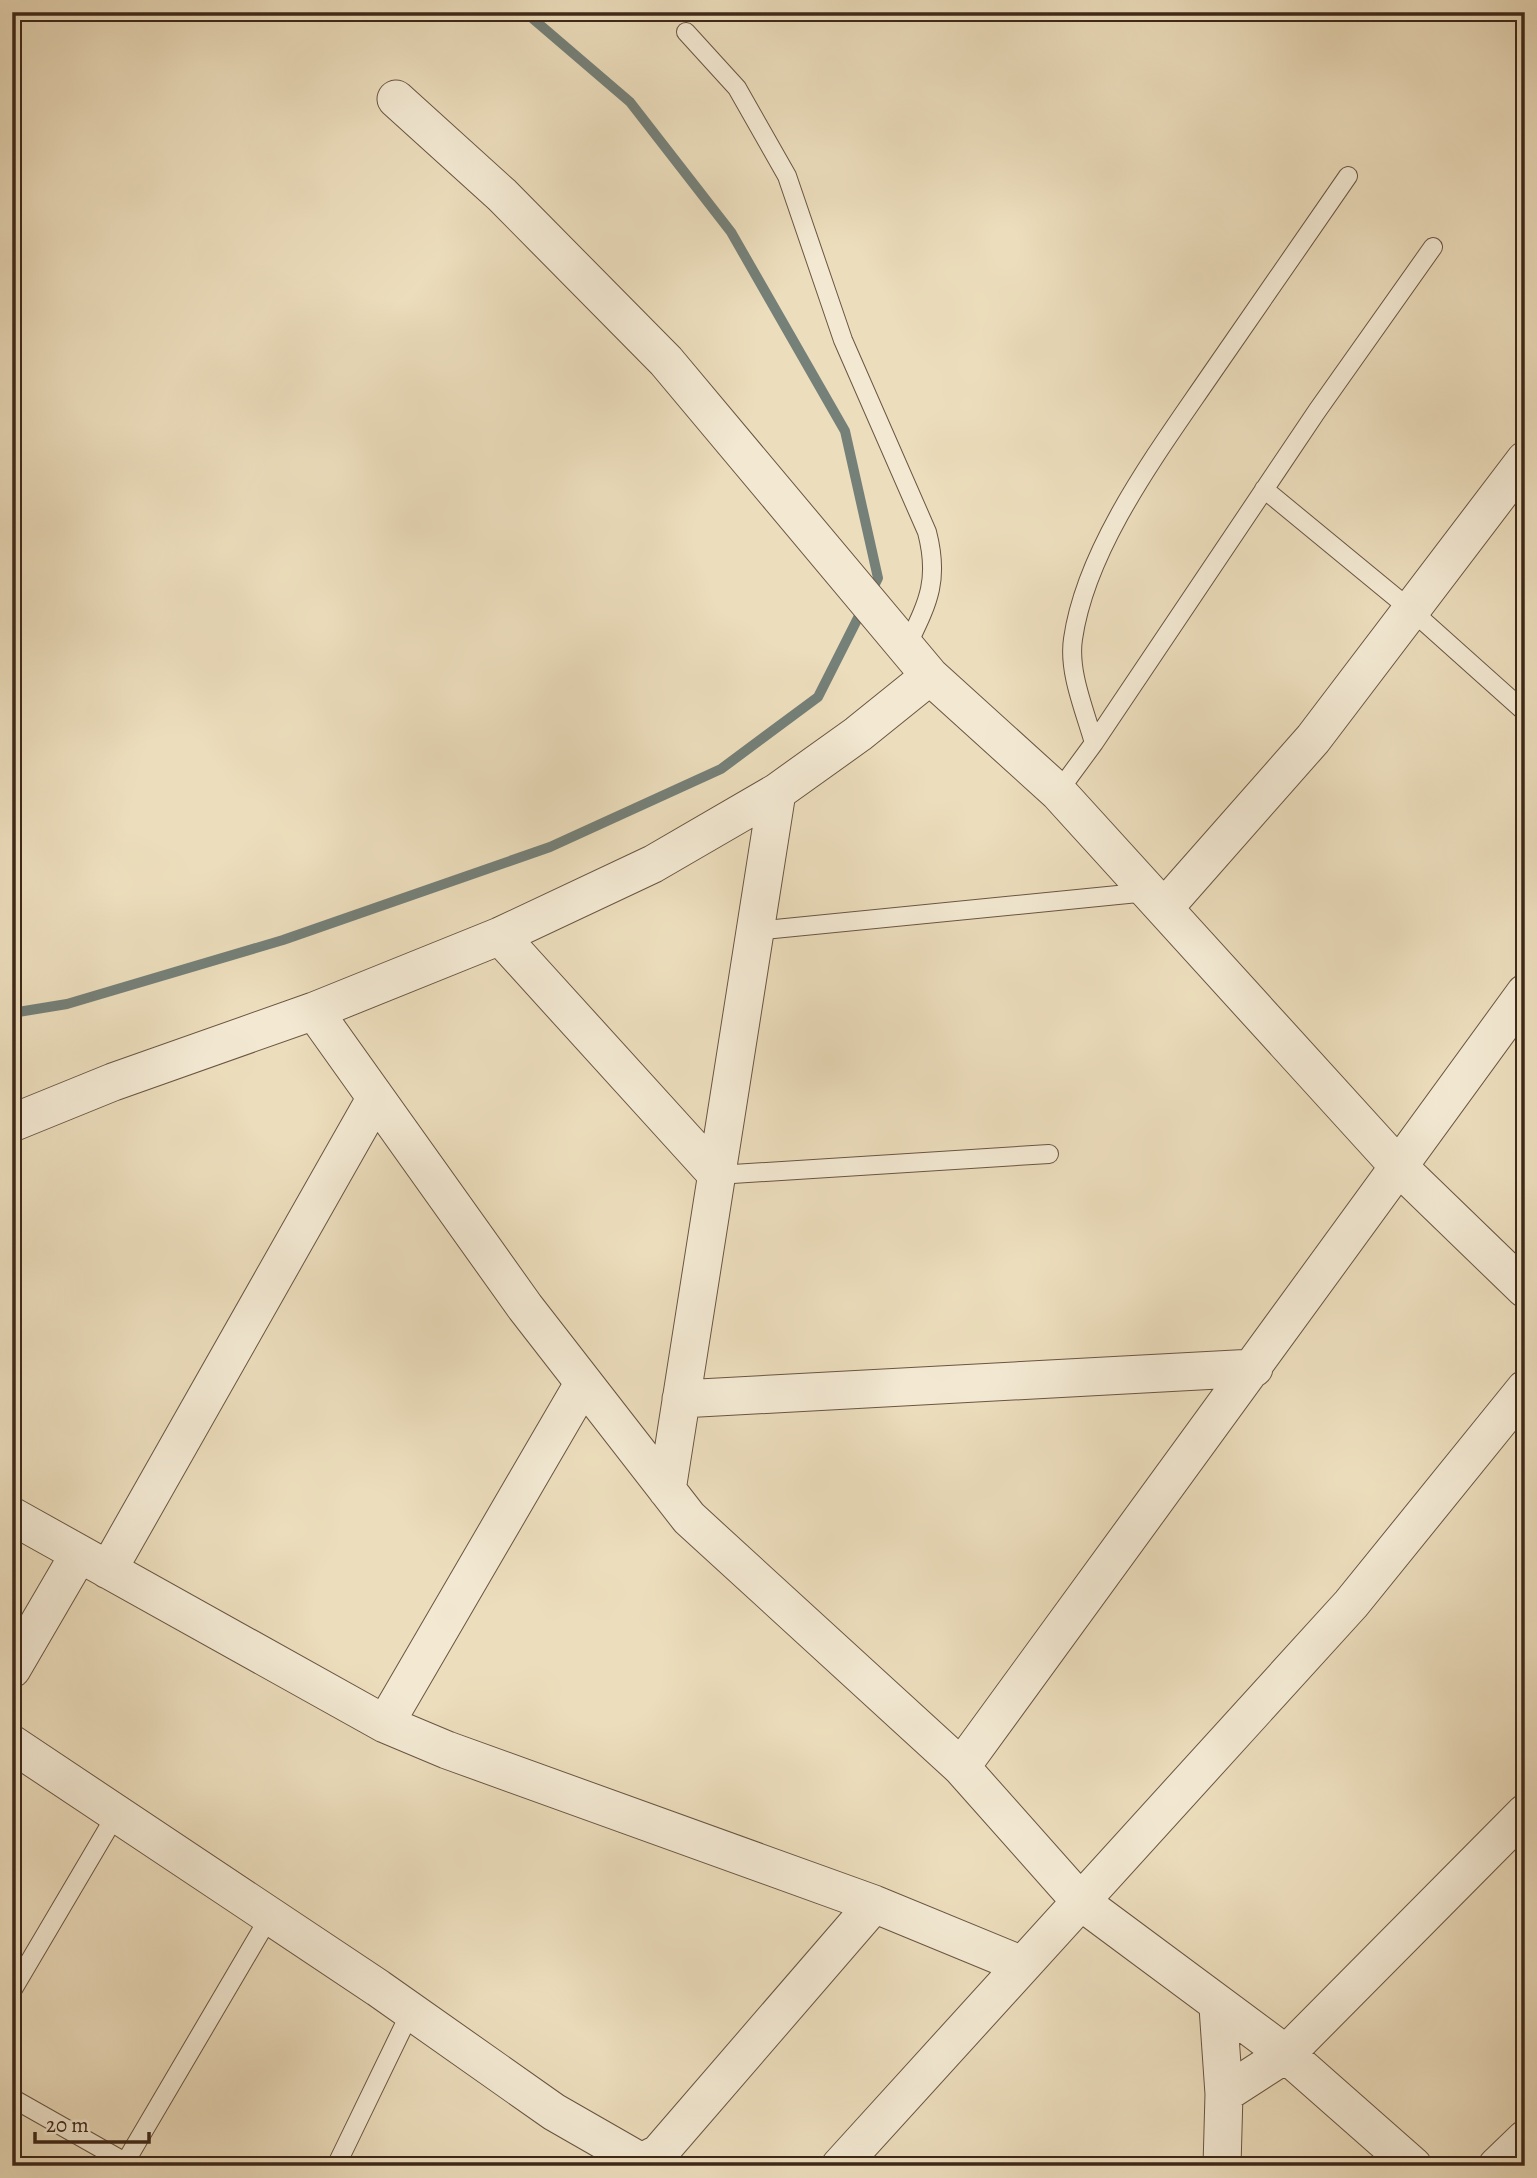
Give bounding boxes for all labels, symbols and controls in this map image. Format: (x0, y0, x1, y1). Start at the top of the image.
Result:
scale bar (35, 2101, 149, 2145)
text: 20 m (46, 2111, 89, 2139)

